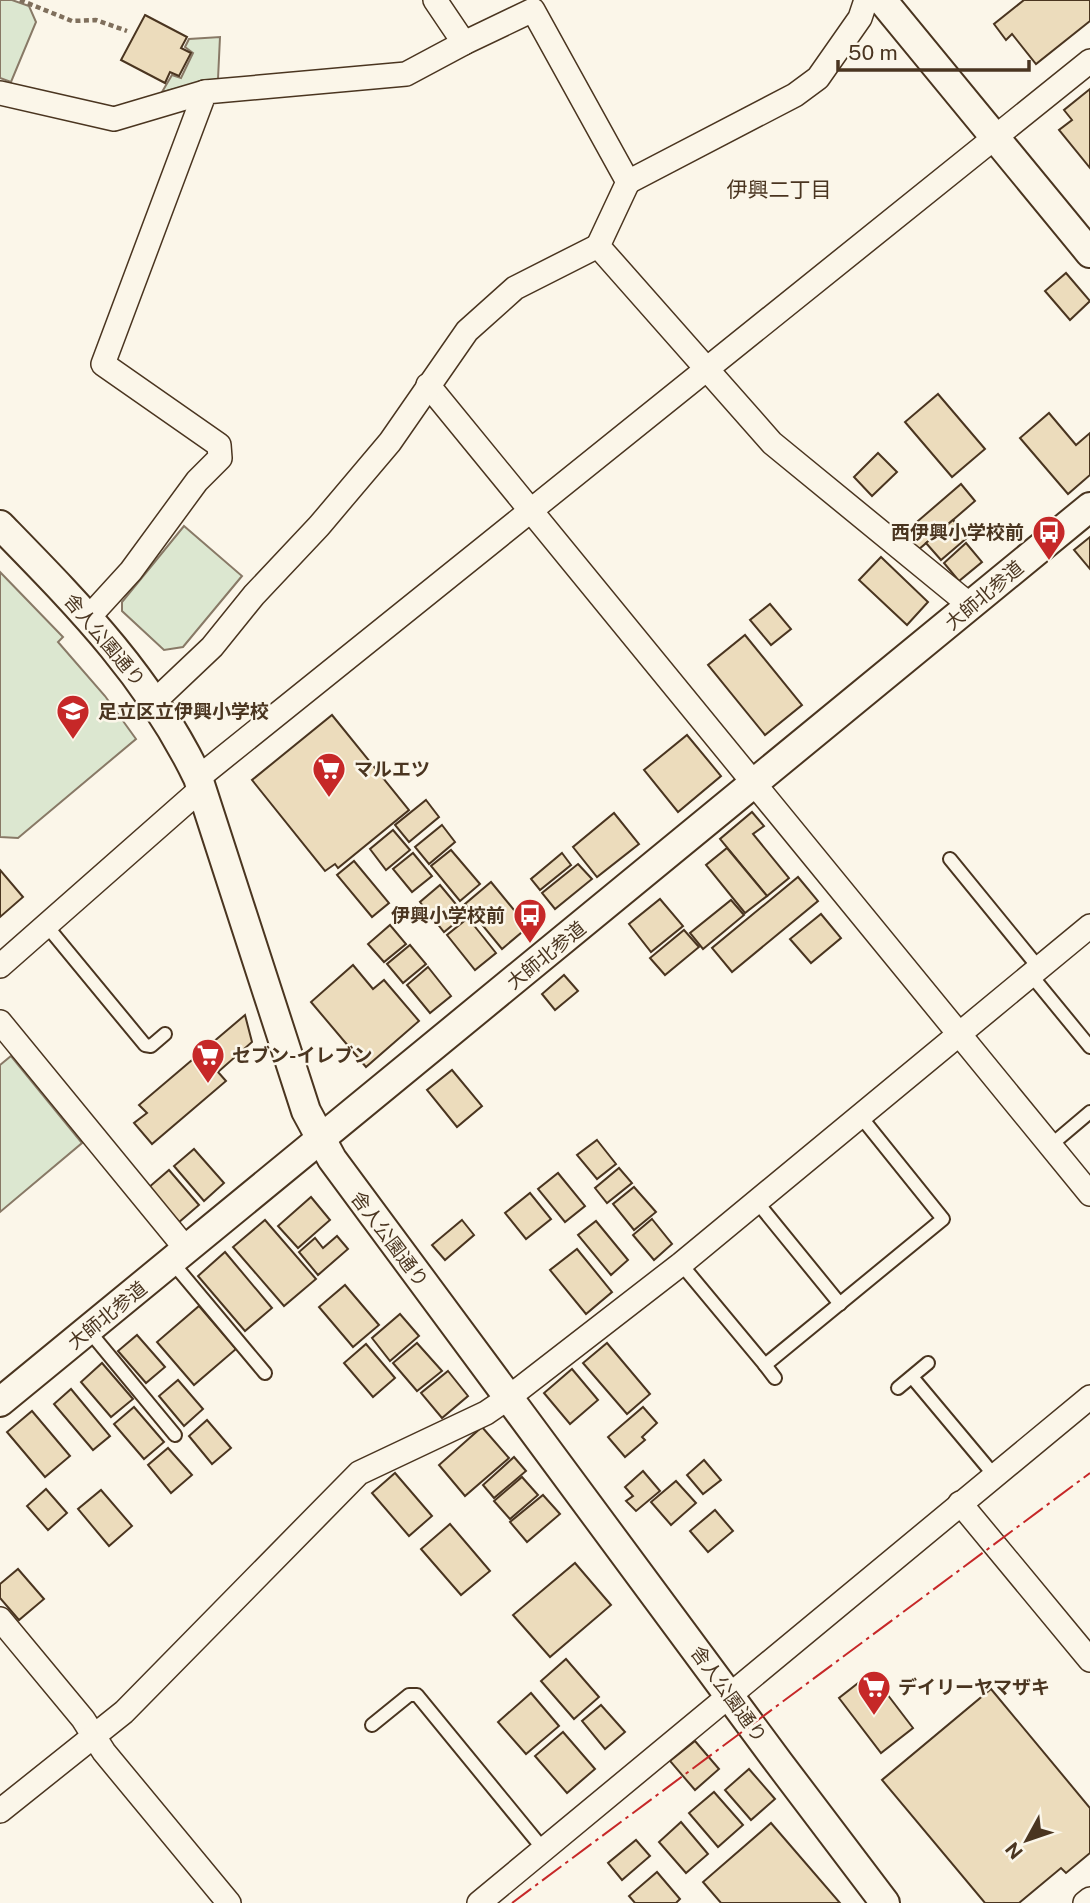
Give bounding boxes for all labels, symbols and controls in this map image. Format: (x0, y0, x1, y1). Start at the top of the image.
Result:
scale bar (838, 28, 1029, 72)
text: 50 m (848, 40, 898, 65)
district label: 伊興二丁目 (727, 177, 832, 202)
bus stop icon: 西伊興小学校前 (1030, 513, 1068, 562)
place label: 西伊興小学校前 (891, 521, 1024, 543)
street label: 大師北参道 (941, 556, 1027, 634)
street label: 舎人公園通り (60, 589, 150, 691)
school or university icon: 足立区立伊興小学校 (54, 692, 92, 741)
place label: 足立区立伊興小学校 (98, 700, 269, 722)
supermarket icon: マルエツ (310, 750, 348, 799)
place label: マルエツ (354, 758, 430, 780)
bus stop icon: 伊興小学校前 (511, 896, 549, 945)
place label: 伊興小学校前 (391, 904, 505, 926)
street label: 大師北参道 (502, 917, 590, 993)
supermarket icon: セブン-イレブン (189, 1036, 227, 1085)
place label: セブン-イレブン (232, 1044, 372, 1066)
street label: 舎人公園通り (347, 1187, 433, 1291)
street label: 大師北参道 (63, 1277, 151, 1353)
street label: 舎人公園通り (687, 1641, 771, 1747)
supermarket icon: デイリーヤマザキ (855, 1668, 893, 1717)
place label: デイリーヤマザキ (898, 1676, 1050, 1698)
north arrow (992, 1805, 1062, 1875)
text: N (1001, 1838, 1027, 1864)

